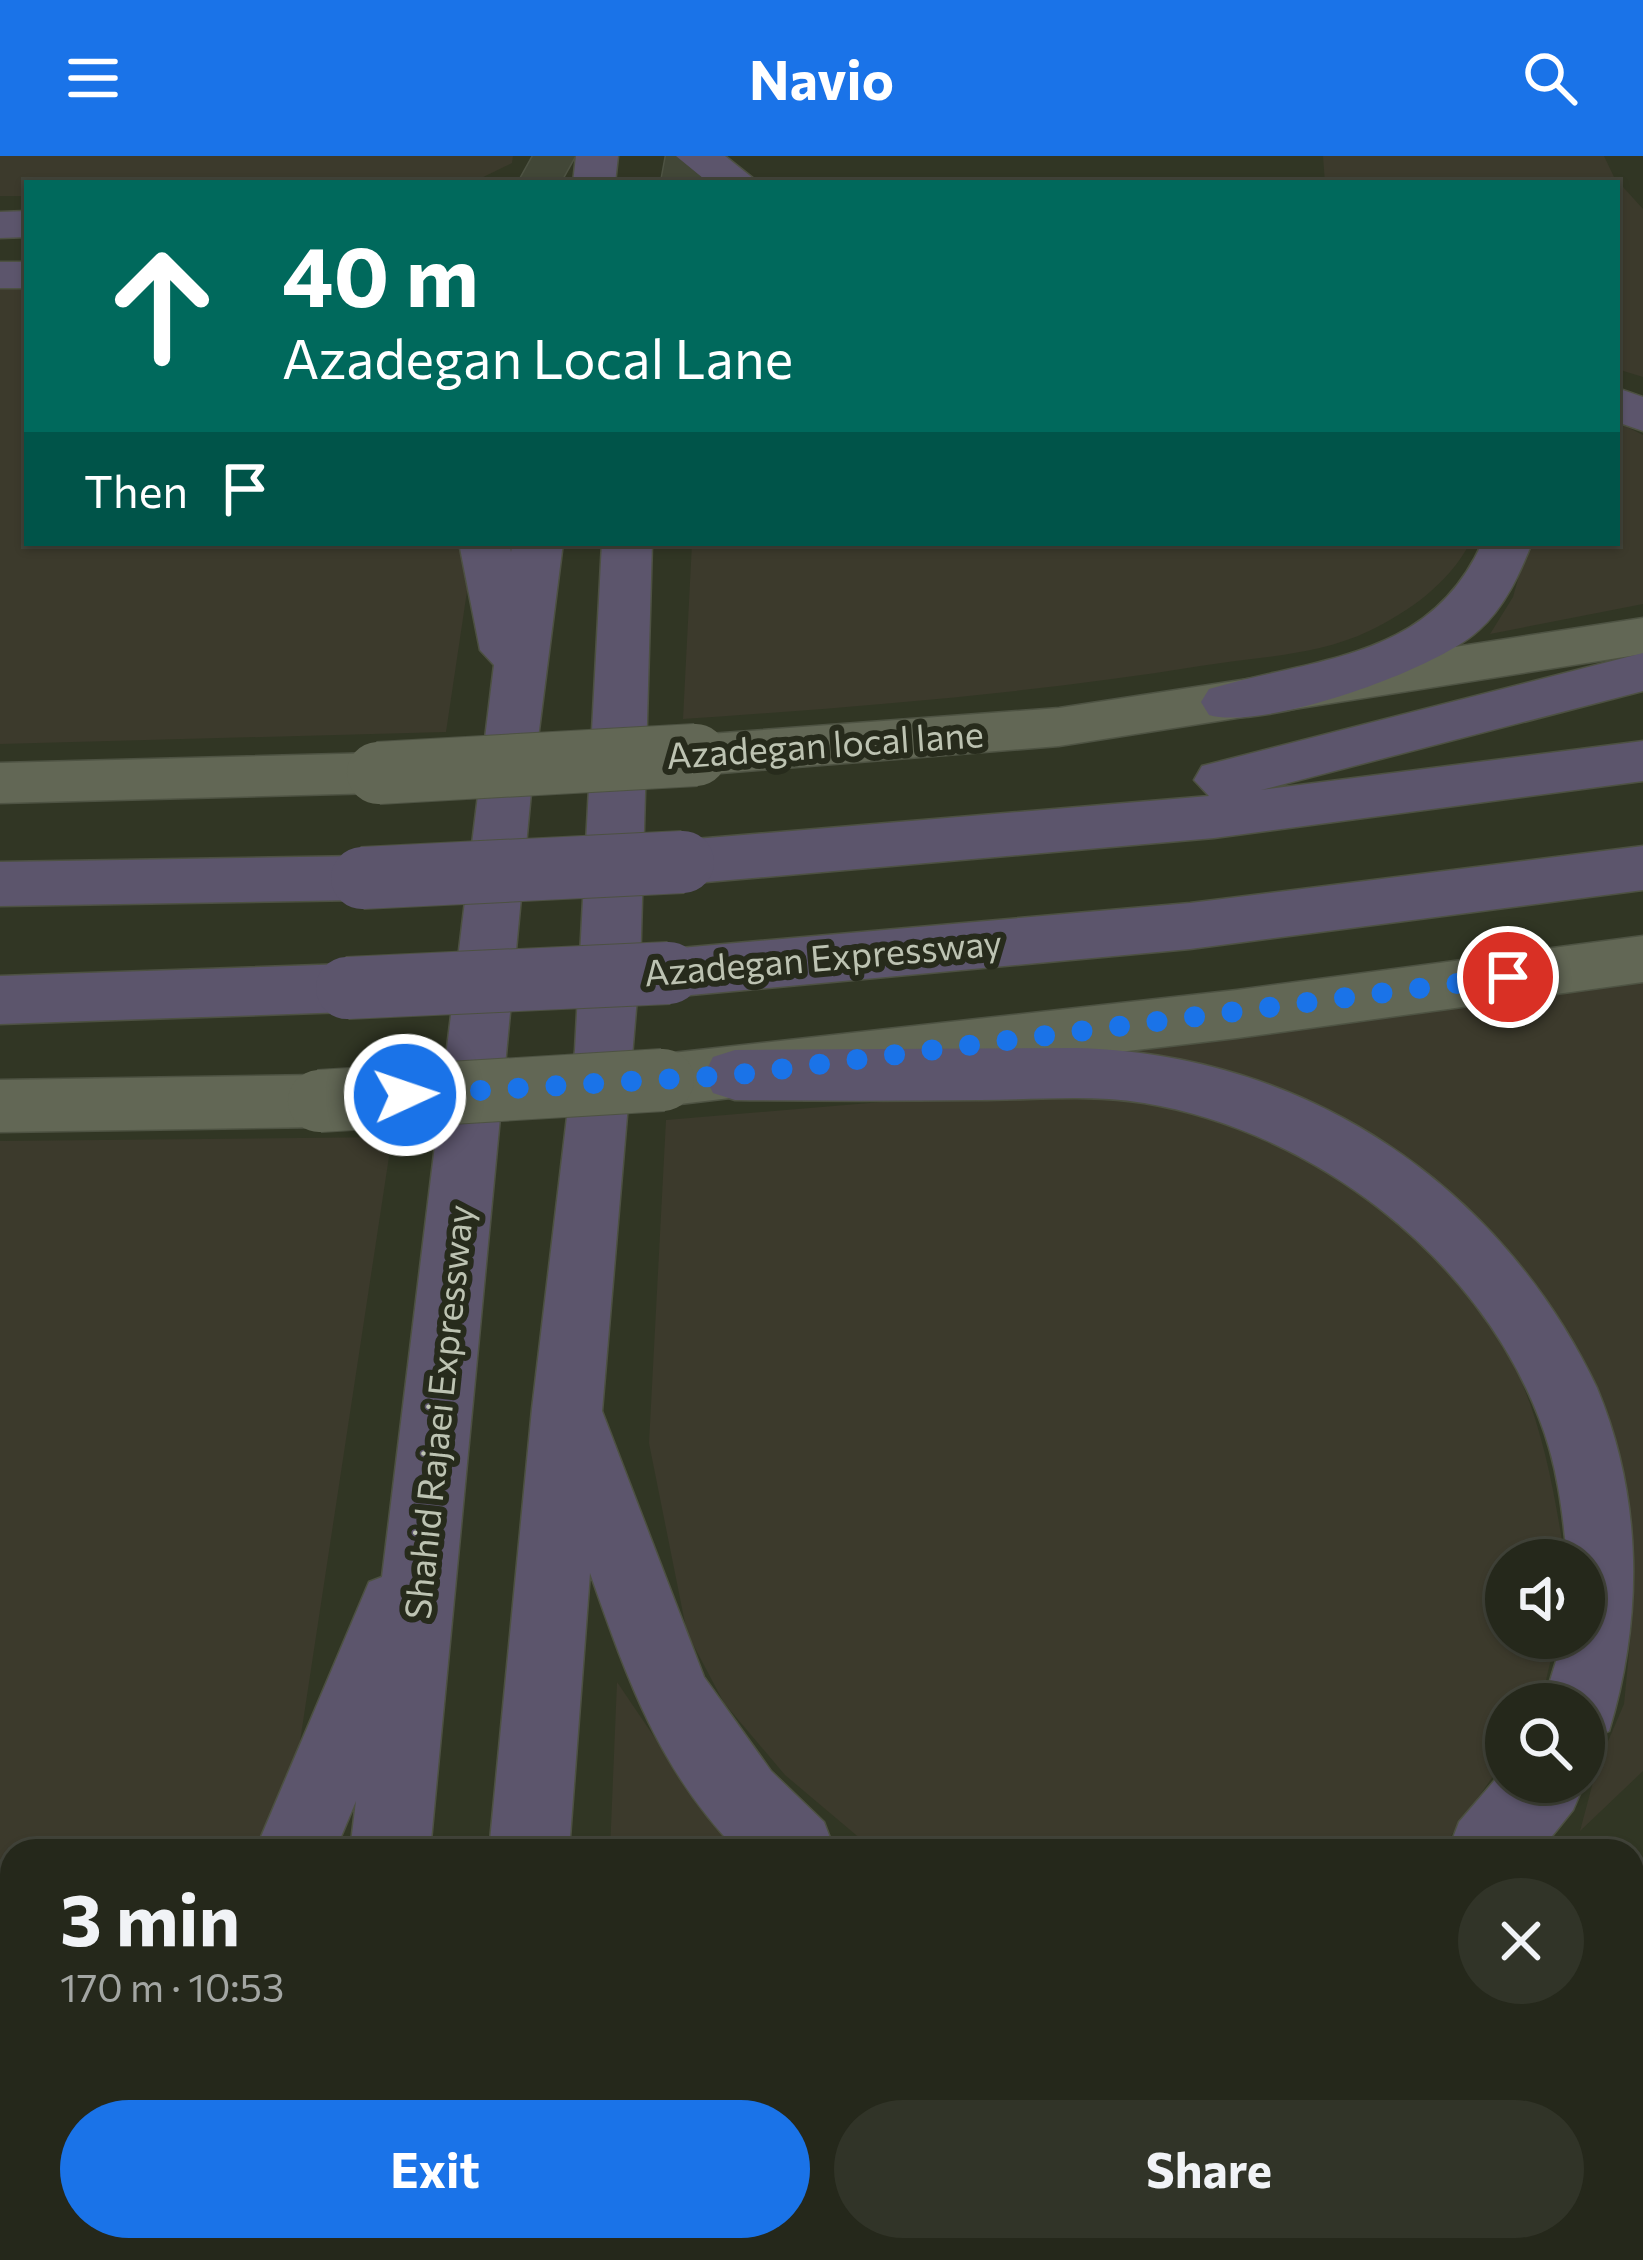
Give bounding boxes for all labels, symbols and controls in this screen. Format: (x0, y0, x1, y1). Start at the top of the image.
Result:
icon: menu (60, 45, 126, 111)
text: Navio (749, 45, 894, 111)
icon: search (1517, 45, 1583, 111)
text: 40 m (282, 222, 479, 324)
icon: ahead (84, 228, 240, 384)
text: Azadegan Local Lane (282, 324, 793, 390)
icon: arrive (212, 456, 278, 522)
text: Then (84, 462, 188, 517)
street label: Azadegan local lane (665, 710, 985, 776)
street label: Azadegan Expressway (642, 918, 1004, 994)
pin (1457, 926, 1559, 1028)
icon: arrive (1475, 944, 1541, 1010)
position arrow (342, 1032, 468, 1158)
street label: Shahid Rajaei Expressway (393, 1202, 481, 1621)
map controls (1485, 1539, 1605, 1803)
button: sound (1485, 1539, 1605, 1659)
button: search (1485, 1683, 1605, 1803)
text: 3 min (60, 1873, 240, 1961)
button: close (1458, 1878, 1584, 2004)
text: 170 m · 10:53 (60, 1962, 284, 2010)
button: Exit (60, 2100, 810, 2238)
button: Share (834, 2100, 1584, 2238)

